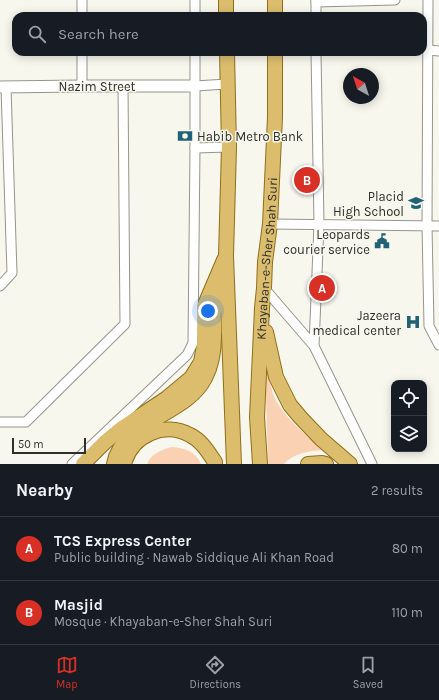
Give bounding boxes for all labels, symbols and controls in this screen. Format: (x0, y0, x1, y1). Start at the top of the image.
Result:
search box (12, 12, 427, 56)
icon: search (26, 23, 48, 45)
text: Search here (58, 25, 139, 43)
north arrow (343, 68, 379, 104)
street label: Nazim Street (58, 79, 136, 94)
bank icon: Habib Metro Bank (176, 127, 194, 145)
place label: Habib Metro Bank (197, 129, 303, 144)
pin: B (294, 165, 320, 195)
street label: Khayaban-e-Sher Shah Suri (254, 177, 280, 340)
place label: Placid High School (333, 189, 404, 219)
school or university icon: Placid High School (407, 194, 425, 212)
place label: Leopards courier service (283, 227, 370, 257)
public building icon: Leopards courier service (373, 232, 391, 250)
pin: A (309, 273, 335, 303)
your location (198, 301, 218, 321)
place label: Jazeera medical center (313, 308, 401, 338)
hospital icon: Jazeera medical center (404, 313, 422, 331)
map controls (391, 380, 427, 452)
button: locate (391, 380, 427, 416)
button: layers (391, 416, 427, 452)
scale bar (12, 436, 86, 455)
text: 50 m (18, 438, 44, 451)
text: Nearby (16, 480, 73, 500)
text: 2 results (371, 483, 423, 498)
text: TCS Express Center (54, 532, 191, 550)
text: A (25, 541, 33, 556)
text: 80 m (392, 541, 423, 556)
text: Public building · Nawab Siddique Ali Khan Road (54, 550, 334, 565)
text: Masjid (54, 596, 103, 614)
text: B (25, 605, 33, 620)
text: 110 m (391, 605, 423, 620)
text: Mosque · Khayaban-e-Sher Shah Suri (54, 614, 272, 629)
tab: Map (56, 654, 78, 691)
tab: Directions (189, 654, 241, 691)
tab: Saved (353, 654, 383, 691)

